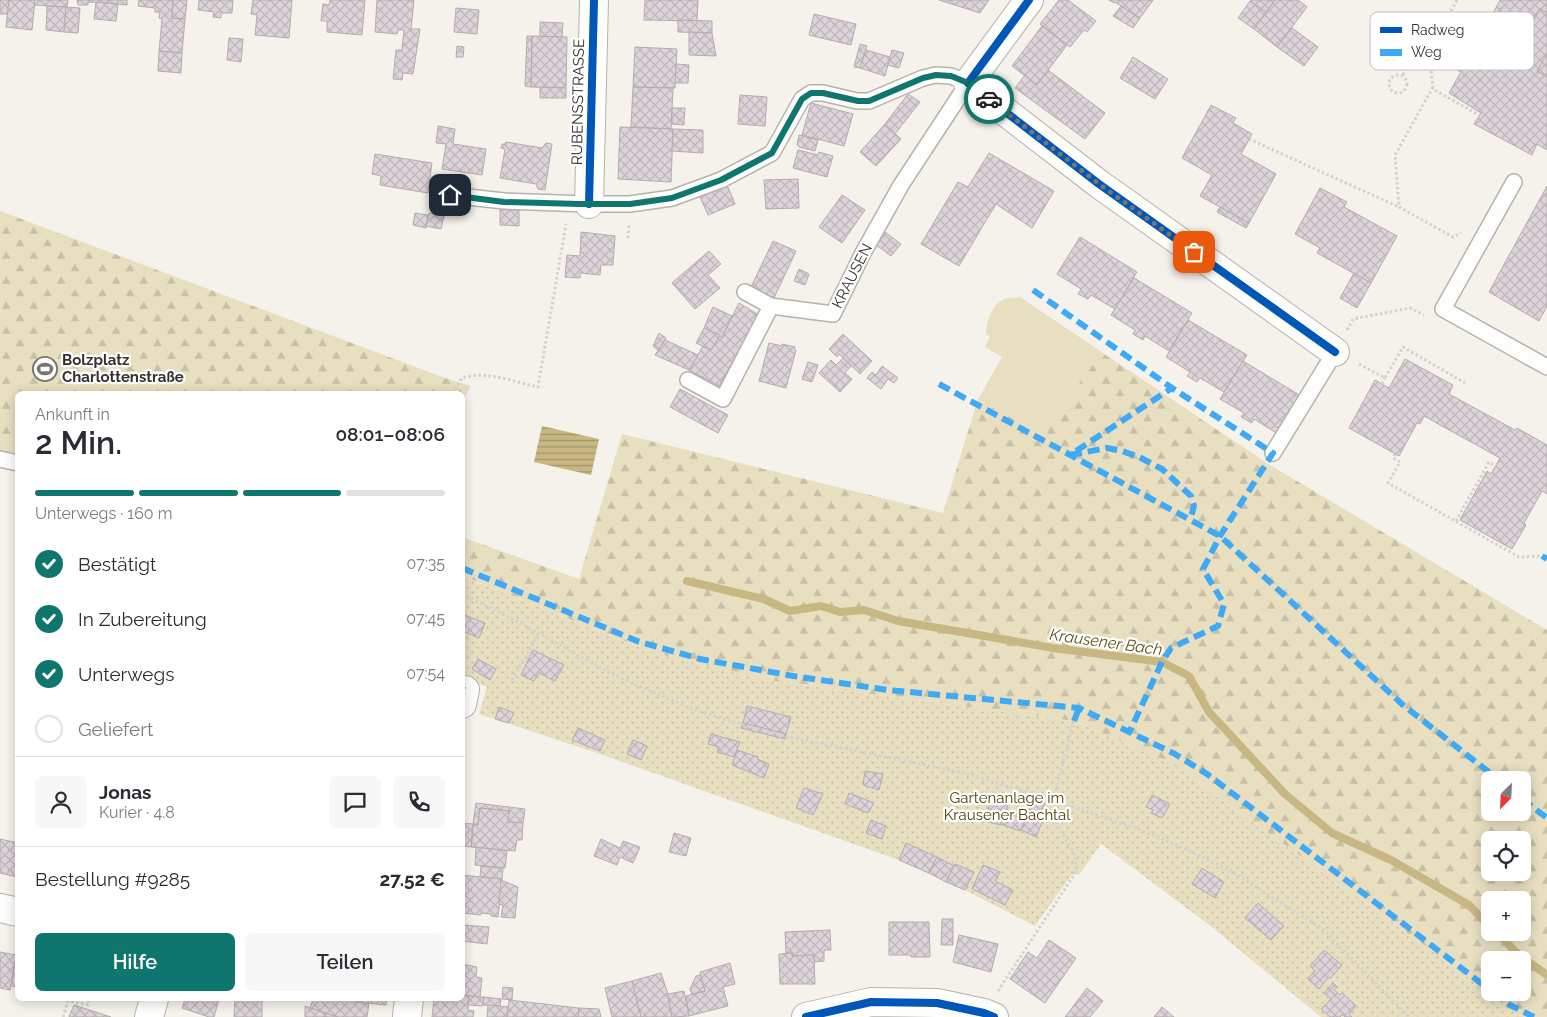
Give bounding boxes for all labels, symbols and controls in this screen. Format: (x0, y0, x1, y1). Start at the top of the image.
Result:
legend (1370, 12, 1534, 70)
text: Radweg (1411, 22, 1464, 38)
street label: RUBENSSTRASSE (568, 39, 588, 165)
text: Weg (1411, 44, 1442, 60)
courier (964, 74, 1014, 124)
icon: car (975, 85, 1003, 113)
pin (429, 174, 471, 216)
icon: home (436, 181, 464, 209)
pin (1173, 231, 1215, 273)
icon: bag (1180, 238, 1208, 266)
street label: KRAUSEN (828, 241, 876, 311)
place label: Bolzplatz Charlottenstraße (62, 351, 184, 386)
sports icon: Bolzplatz Charlottenstraße (32, 356, 58, 382)
text: Ankunft in (35, 405, 110, 424)
text: 08:01–08:06 (335, 423, 445, 445)
text: 2 Min. (35, 424, 122, 461)
text: Unterwegs · 160 m (35, 504, 172, 523)
icon: check (35, 550, 63, 578)
text: Bestätigt (78, 553, 156, 575)
text: 07:35 (406, 554, 445, 573)
icon: check (35, 605, 63, 633)
text: In Zubereitung (78, 608, 207, 630)
text: 07:45 (406, 609, 445, 628)
water label: Krausener Bach (1048, 625, 1164, 659)
icon: check (35, 660, 63, 688)
text: Unterwegs (78, 663, 174, 685)
text: 07:54 (406, 664, 445, 683)
text: Geliefert (78, 718, 153, 740)
north arrow (1481, 771, 1531, 821)
map controls (1481, 771, 1531, 1001)
button: person (35, 776, 87, 828)
button: chat (329, 776, 381, 828)
button: phone (393, 776, 445, 828)
text: Jonas (99, 781, 151, 803)
park label: Gartenanlage im Krausener Bachtal (944, 789, 1071, 824)
text: Kurier · 4.8 (99, 803, 175, 822)
button: locate (1481, 831, 1531, 881)
text: Bestellung #9285 (35, 868, 190, 890)
text: 27.52 € (379, 868, 445, 890)
button: + (1481, 891, 1531, 941)
button: Hilfe (35, 933, 235, 991)
button: Teilen (245, 933, 445, 991)
button: − (1481, 951, 1531, 1001)

